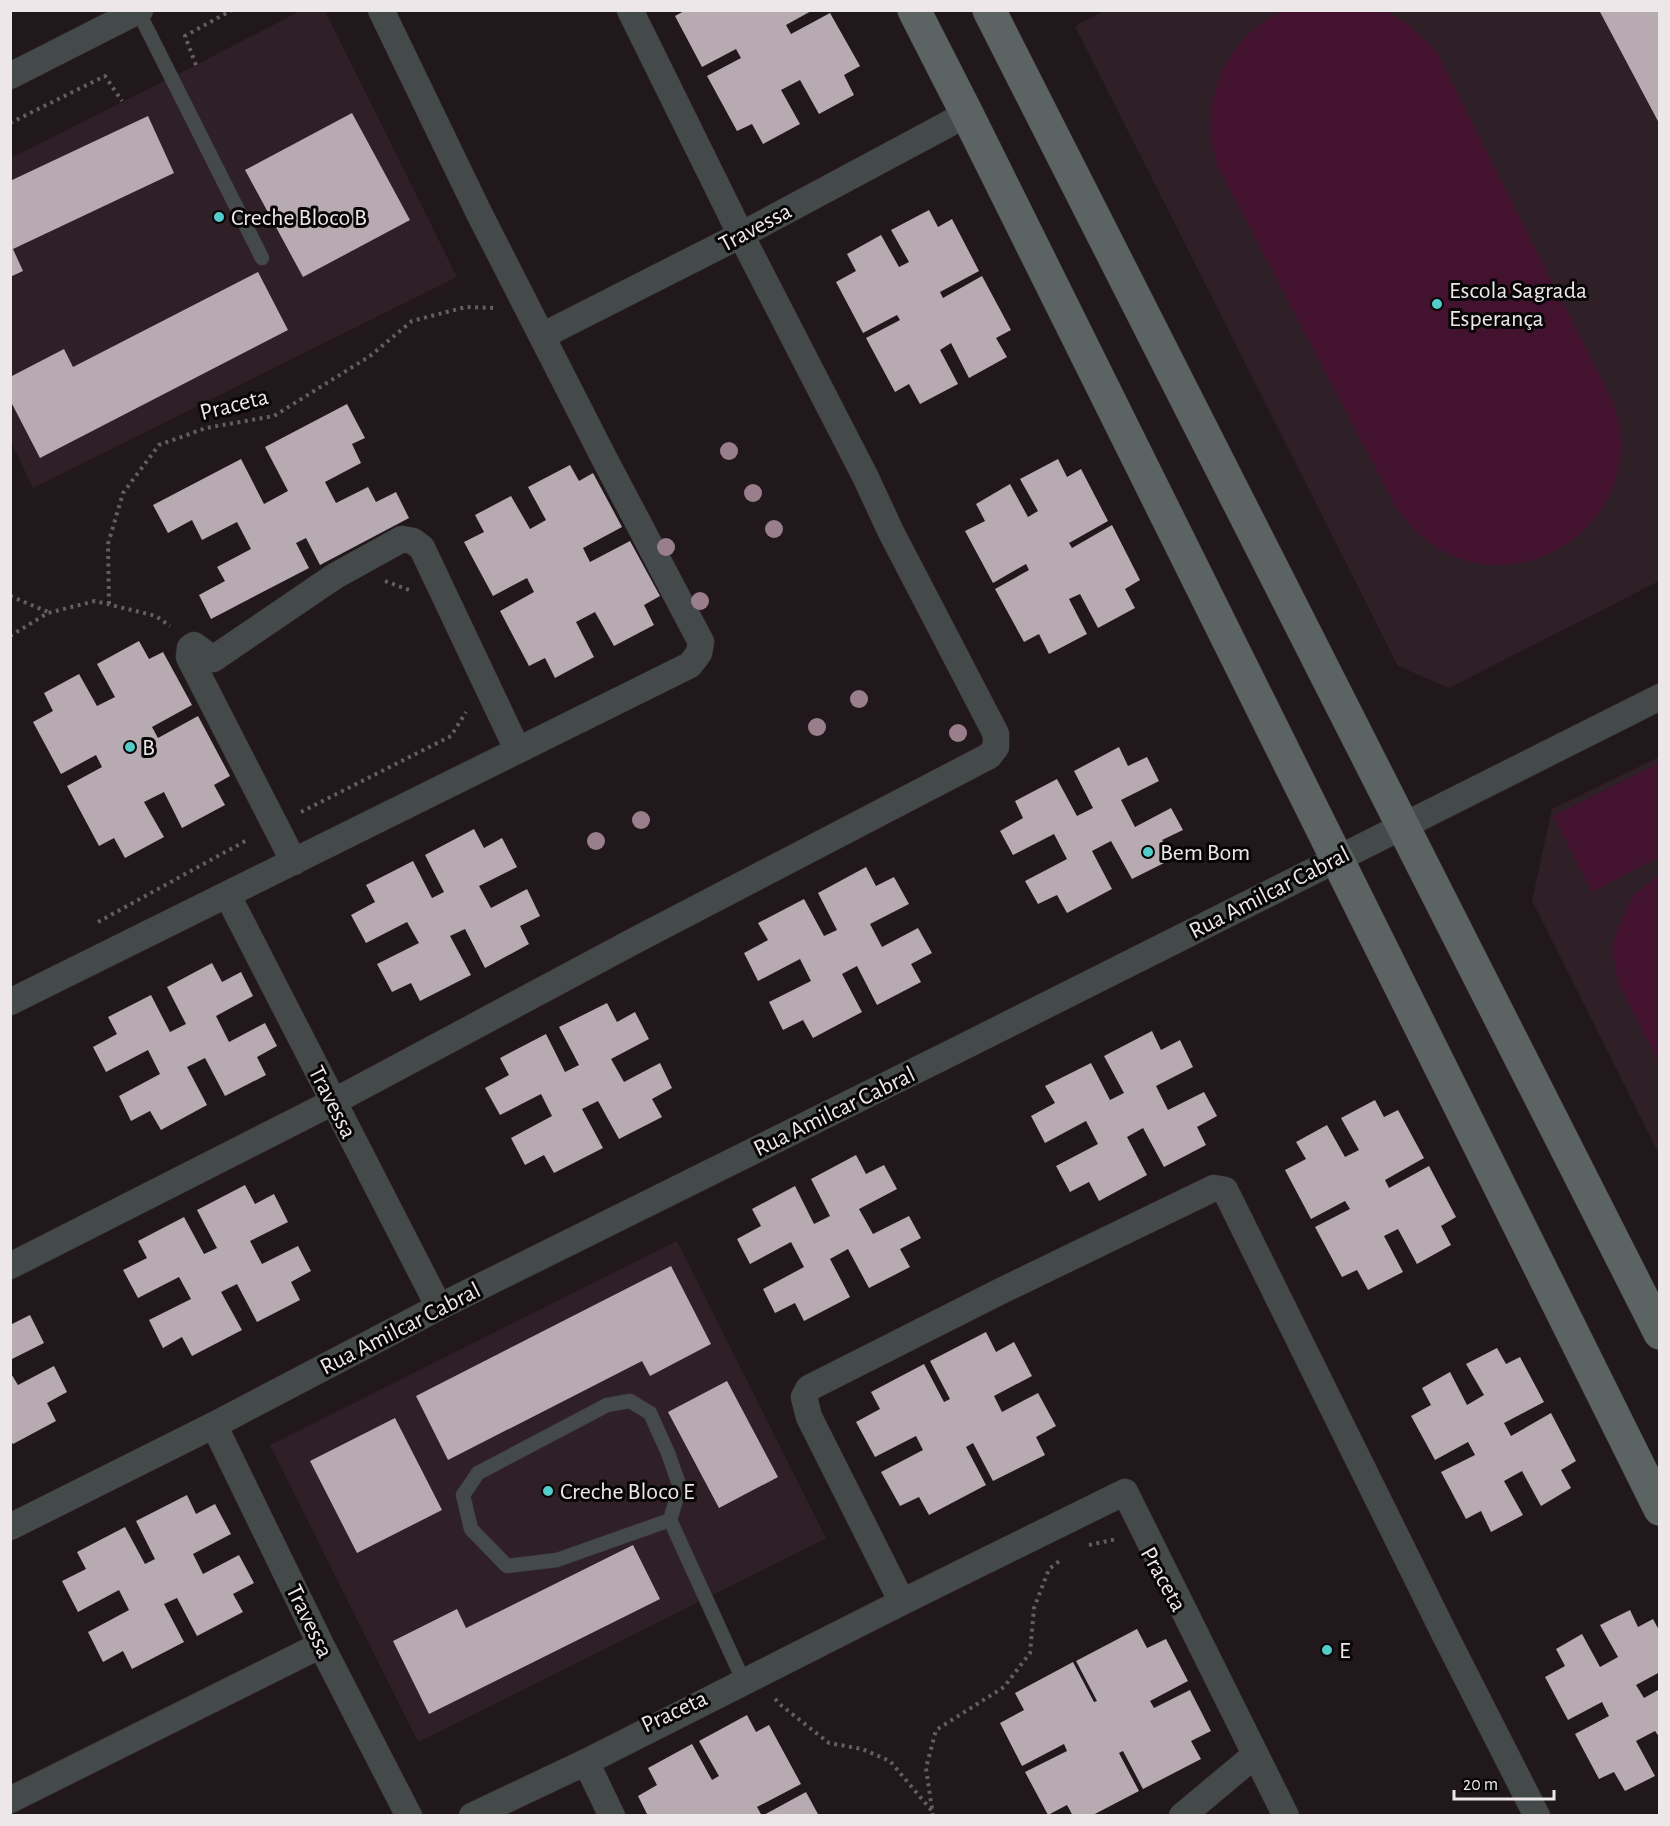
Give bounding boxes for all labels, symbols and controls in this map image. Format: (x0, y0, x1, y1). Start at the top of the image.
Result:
street label: Travessa (715, 199, 796, 257)
place label: Creche Bloco B (231, 206, 367, 230)
marker: Creche Bloco B (212, 210, 226, 224)
place label: Escola Sagrada Esperança (1449, 279, 1587, 331)
marker: Escola Sagrada Esperança (1430, 297, 1444, 311)
street label: Praceta (197, 385, 271, 425)
place label: B (142, 736, 155, 760)
marker: B (123, 740, 137, 754)
place label: Bem Bom (1160, 841, 1250, 865)
street label: Rua Amilcar Cabral (1185, 842, 1354, 944)
marker: Bem Bom (1141, 845, 1155, 859)
street label: Travessa (304, 1062, 361, 1143)
street label: Rua Amilcar Cabral (750, 1062, 919, 1161)
street label: Rua Amilcar Cabral (316, 1278, 485, 1380)
place label: Creche Bloco E (560, 1480, 695, 1504)
marker: Creche Bloco E (541, 1484, 555, 1498)
street label: Praceta (1136, 1543, 1191, 1616)
street label: Travessa (281, 1581, 337, 1662)
place label: E (1339, 1639, 1351, 1663)
marker: E (1320, 1643, 1334, 1657)
street label: Praceta (638, 1686, 711, 1738)
scale bar (1454, 1763, 1554, 1801)
text: 20 m (1463, 1776, 1498, 1794)

